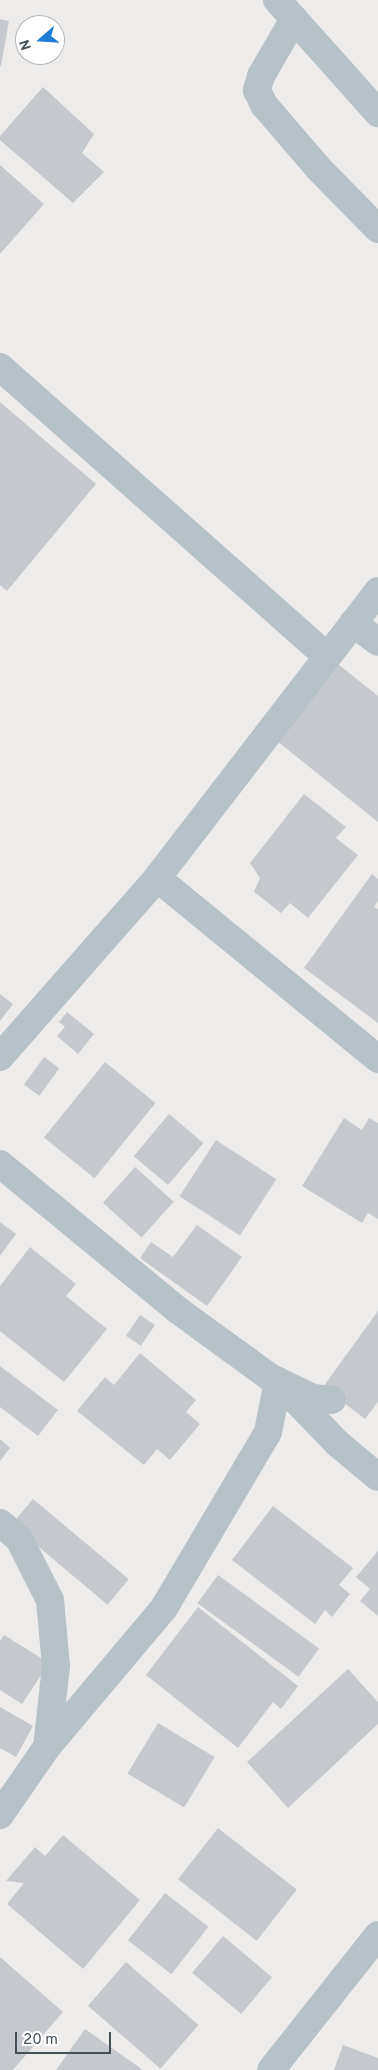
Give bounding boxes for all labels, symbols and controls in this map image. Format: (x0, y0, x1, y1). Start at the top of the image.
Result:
north arrow (15, 15, 65, 65)
text: N (17, 37, 36, 52)
scale bar (18, 2022, 114, 2054)
text: 20 m (23, 2031, 58, 2050)

